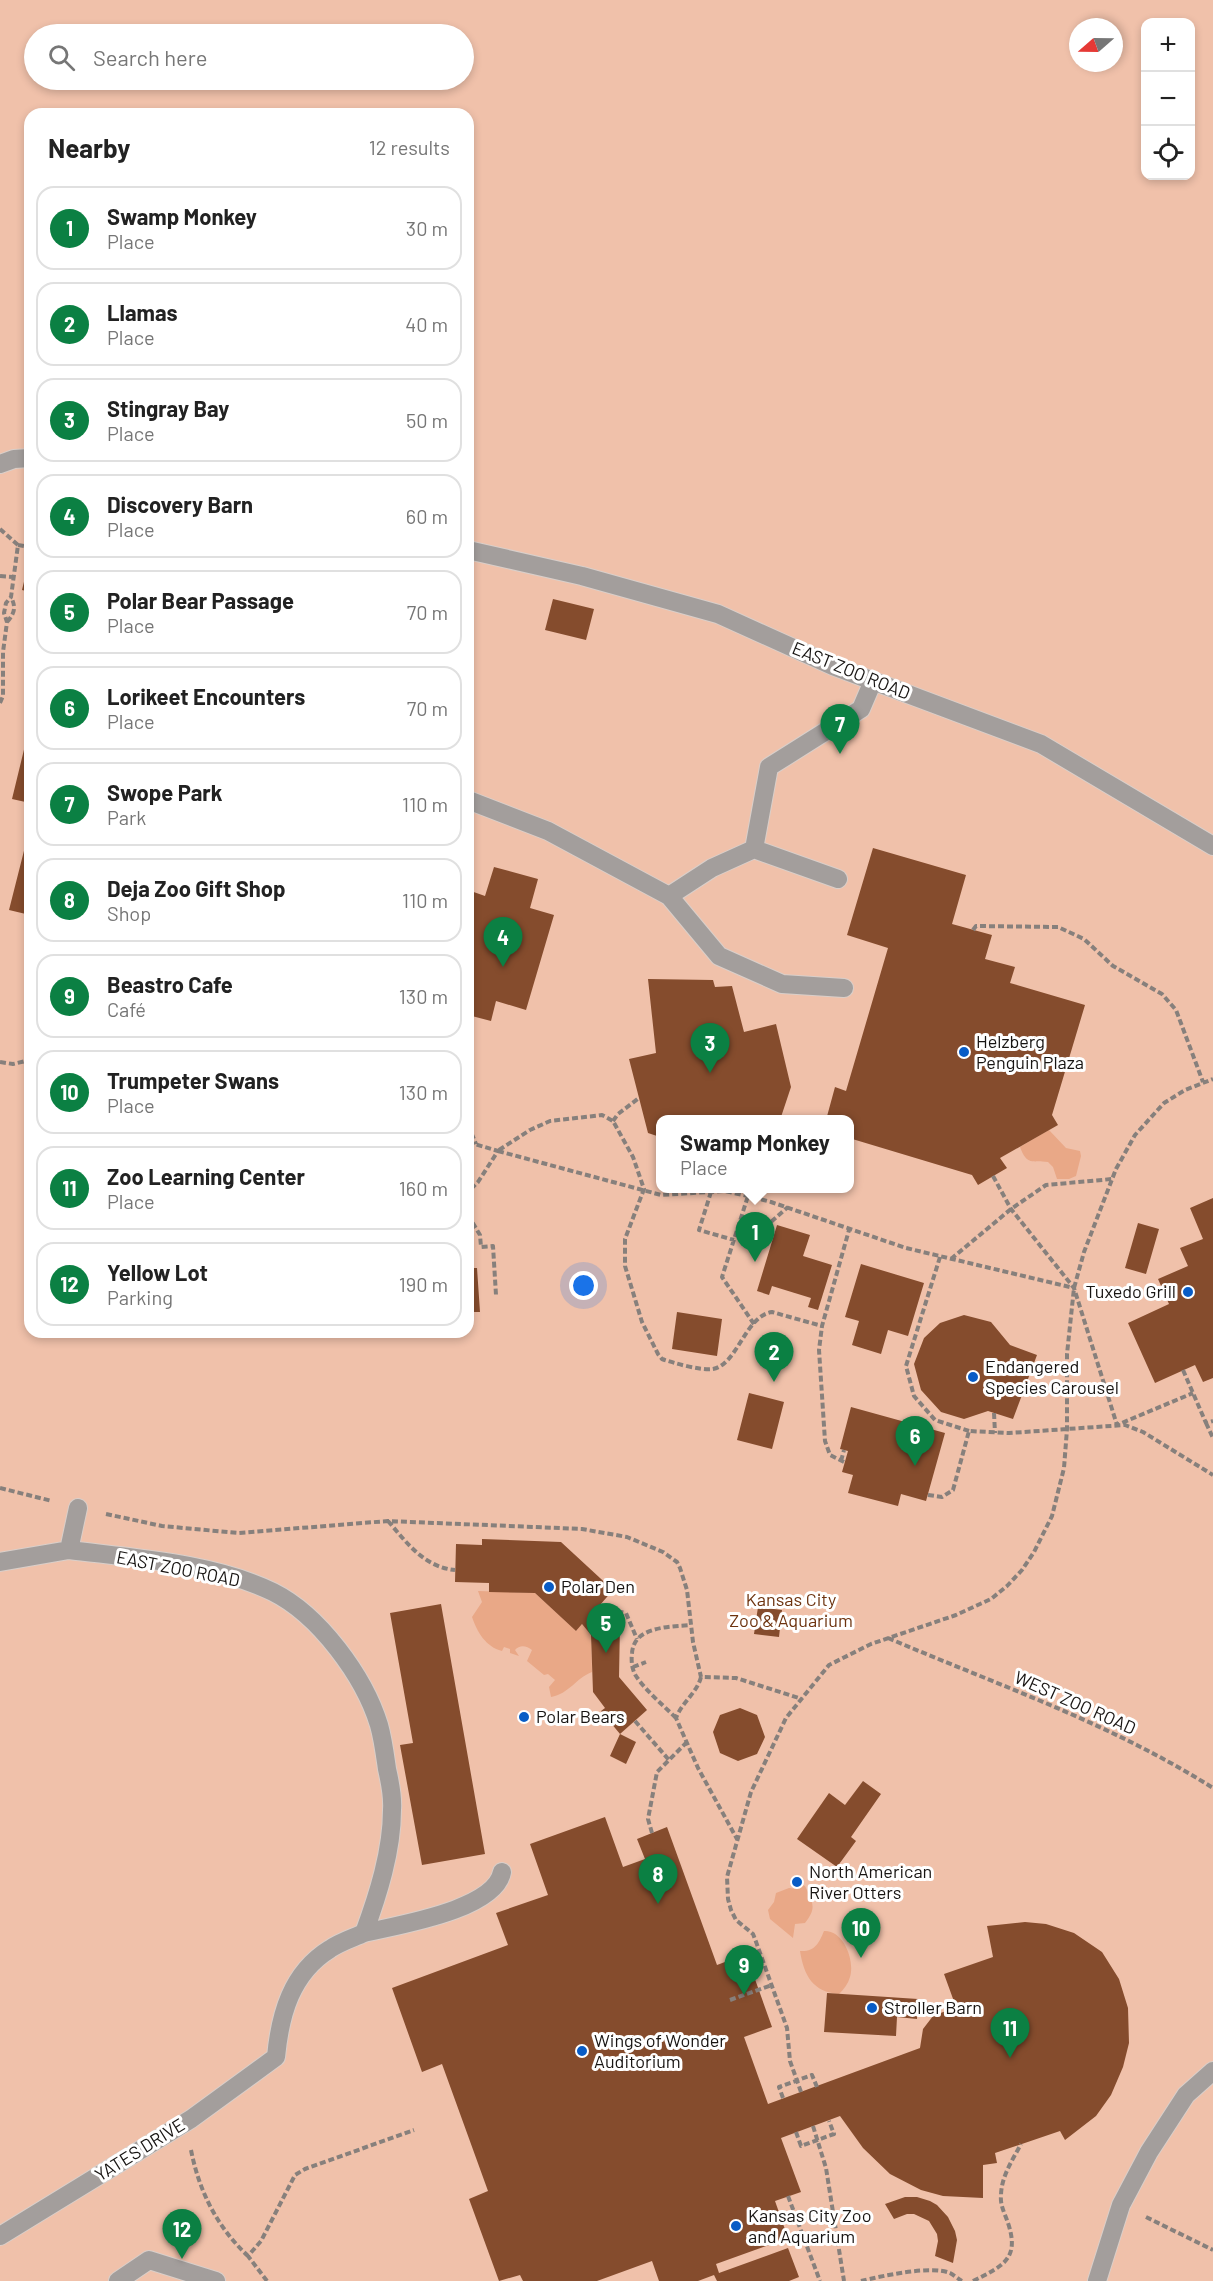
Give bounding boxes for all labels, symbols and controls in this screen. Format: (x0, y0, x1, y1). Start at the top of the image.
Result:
north arrow (1069, 18, 1123, 72)
map controls (1141, 18, 1195, 180)
button: + (1141, 18, 1195, 72)
search box (24, 24, 474, 90)
icon: search (45, 41, 78, 74)
text: Search here (93, 44, 207, 70)
button: − (1141, 72, 1195, 126)
button: locate (1141, 126, 1195, 180)
text: Nearby (48, 132, 130, 163)
text: 12 results (369, 135, 450, 159)
text: Swamp Monkey (107, 203, 257, 229)
text: 1 (66, 216, 73, 240)
text: 30 m (406, 216, 448, 240)
text: Place (107, 229, 155, 253)
text: Llamas (107, 299, 178, 325)
text: 2 (64, 312, 75, 336)
text: 40 m (405, 312, 448, 336)
text: Place (107, 325, 155, 349)
text: Stingray Bay (107, 395, 229, 421)
text: 3 (64, 408, 75, 432)
text: 50 m (406, 408, 448, 432)
text: Place (107, 421, 155, 445)
text: Discovery Barn (107, 491, 253, 517)
text: 4 (63, 504, 76, 528)
text: 60 m (406, 504, 448, 528)
text: Place (107, 517, 155, 541)
text: Polar Bear Passage (107, 587, 294, 613)
text: 5 (64, 600, 75, 624)
text: 70 m (407, 600, 448, 624)
text: Place (107, 613, 155, 637)
street label: EAST ZOO ROAD (789, 636, 914, 704)
text: Lorikeet Encounters (107, 683, 305, 709)
text: 6 (64, 696, 75, 720)
text: 70 m (407, 696, 448, 720)
pin: 7 (820, 704, 860, 754)
text: Place (107, 709, 155, 733)
text: Swope Park (107, 779, 222, 805)
text: 7 (65, 792, 74, 816)
text: 110 m (402, 792, 448, 816)
text: Park (107, 805, 146, 829)
text: Deja Zoo Gift Shop (107, 875, 286, 901)
text: 8 (64, 888, 75, 912)
text: 110 m (402, 888, 448, 912)
text: Shop (107, 901, 151, 925)
pin: 4 (484, 918, 522, 967)
text: Beastro Cafe (107, 971, 233, 997)
text: 9 (64, 984, 75, 1008)
text: 130 m (399, 984, 448, 1008)
text: Café (107, 997, 146, 1021)
pin: 3 (690, 1024, 730, 1073)
place label: Helzberg Penguin Plaza (976, 1030, 1084, 1073)
marker: Helzberg Penguin Plaza (957, 1045, 971, 1059)
text: Trumpeter Swans (107, 1067, 279, 1093)
text: 10 (60, 1080, 79, 1104)
text: 130 m (399, 1080, 448, 1104)
text: Place (107, 1093, 155, 1117)
popup (656, 1115, 854, 1193)
text: Swamp Monkey (680, 1129, 830, 1155)
text: Place (680, 1155, 728, 1179)
text: Zoo Learning Center (107, 1163, 305, 1189)
text: 11 (62, 1176, 77, 1200)
text: 160 m (399, 1176, 448, 1200)
text: Place (107, 1189, 155, 1213)
pin: 1 (736, 1212, 774, 1262)
text: Yellow Lot (107, 1259, 208, 1285)
your location (569, 1271, 598, 1300)
text: 12 (60, 1272, 79, 1296)
text: 190 m (399, 1272, 448, 1296)
place label: Tuxedo Grill (1085, 1280, 1176, 1302)
text: Parking (107, 1285, 173, 1309)
marker: Tuxedo Grill (1181, 1285, 1195, 1299)
pin: 2 (754, 1332, 794, 1382)
place label: Endangered Species Carousel (985, 1355, 1119, 1398)
marker: Endangered Species Carousel (966, 1370, 980, 1384)
pin: 6 (896, 1416, 934, 1466)
street label: EAST ZOO ROAD (115, 1545, 242, 1591)
place label: Polar Den (561, 1575, 635, 1597)
marker: Polar Den (542, 1580, 556, 1594)
park label: Kansas City Zoo & Aquarium (729, 1588, 853, 1631)
pin: 5 (586, 1604, 626, 1653)
street label: WEST ZOO ROAD (1011, 1665, 1140, 1739)
place label: Polar Bears (536, 1705, 625, 1727)
marker: Polar Bears (517, 1710, 531, 1724)
pin: 8 (638, 1854, 678, 1904)
place label: North American River Otters (809, 1860, 932, 1903)
marker: North American River Otters (790, 1875, 804, 1889)
pin: 10 (842, 1908, 880, 1958)
pin: 9 (724, 1946, 764, 1995)
place label: Stroller Barn (884, 1996, 982, 2018)
marker: Stroller Barn (865, 2001, 879, 2015)
pin: 11 (990, 2008, 1030, 2058)
place label: Wings of Wonder Auditorium (594, 2029, 726, 2072)
marker: Wings of Wonder Auditorium (575, 2044, 589, 2058)
street label: YATES DRIVE (90, 2113, 188, 2185)
place label: Kansas City Zoo and Aquarium (748, 2204, 871, 2247)
pin: 12 (162, 2210, 201, 2259)
marker: Kansas City Zoo and Aquarium (729, 2219, 743, 2233)

